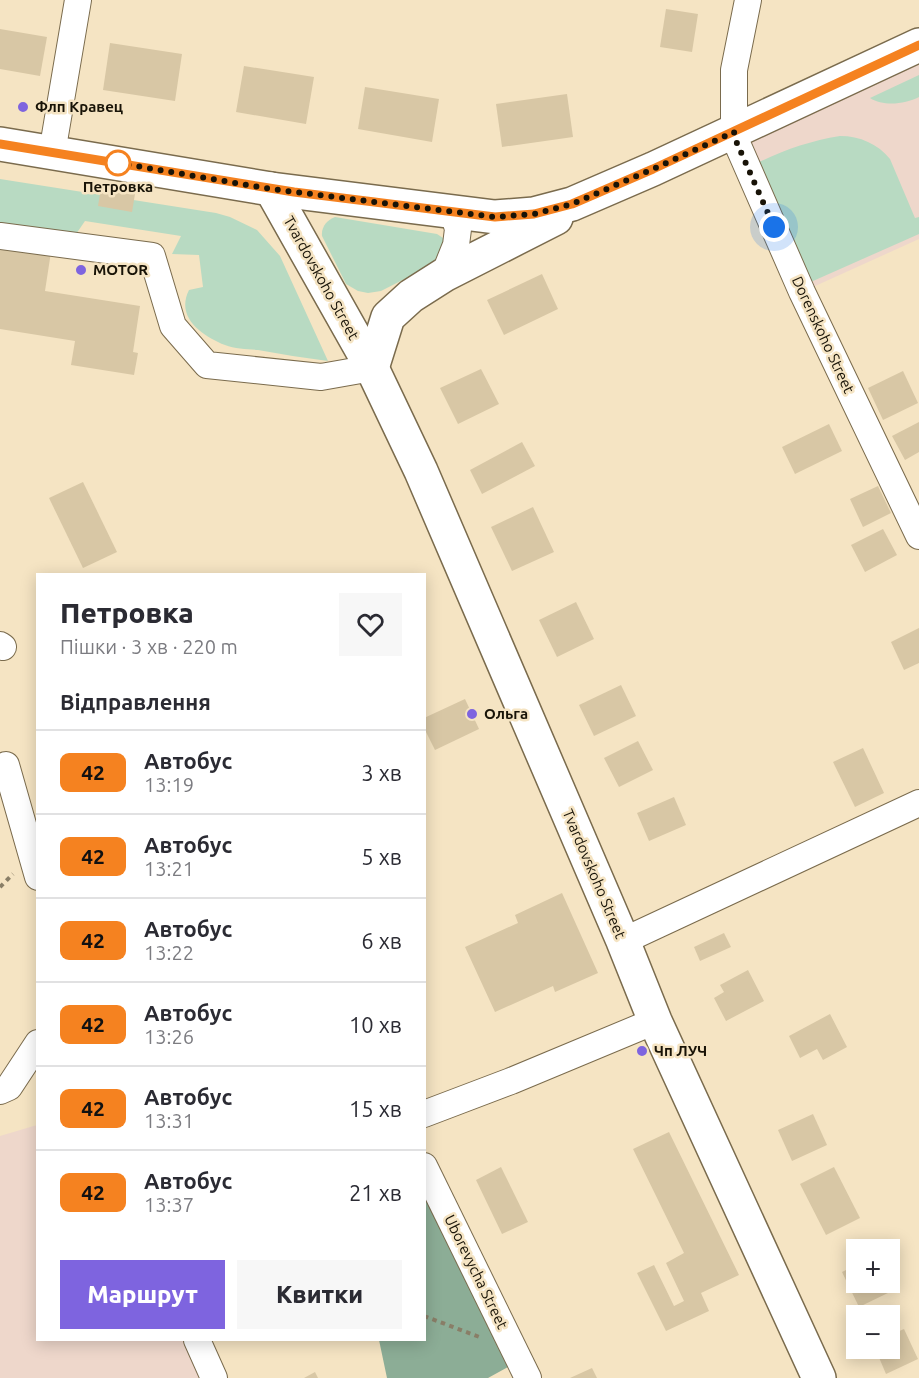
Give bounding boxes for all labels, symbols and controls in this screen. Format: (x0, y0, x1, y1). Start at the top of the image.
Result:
place label: Флп Кравец (35, 98, 123, 115)
marker: Флп Кравец (16, 100, 30, 114)
marker: Петровка (105, 150, 131, 176)
place label: Петровка (83, 178, 153, 195)
your location (759, 212, 789, 242)
street label: Tvardovskoho Street (280, 213, 363, 343)
place label: MOTOR (93, 261, 148, 278)
marker: MOTOR (74, 263, 88, 277)
street label: Dorenskoho Street (789, 274, 858, 396)
button: heart (339, 593, 402, 656)
text: Петровка (60, 597, 194, 628)
text: Пішки · 3 хв · 220 m (60, 635, 238, 658)
text: Відправлення (60, 689, 211, 714)
place label: Ольга (484, 705, 528, 722)
marker: Ольга (465, 707, 479, 721)
text: Автобус (144, 748, 232, 773)
text: 42 (81, 760, 105, 784)
text: 3 хв (361, 760, 402, 785)
text: 13:19 (144, 773, 194, 796)
street label: Tvardovskoho Street (560, 807, 629, 941)
text: Автобус (144, 832, 232, 857)
text: 42 (81, 844, 105, 868)
text: 5 хв (361, 844, 402, 869)
text: 13:21 (144, 857, 194, 880)
text: Автобус (144, 916, 232, 941)
text: 42 (81, 928, 105, 952)
text: 6 хв (361, 928, 402, 953)
text: 13:22 (144, 941, 194, 964)
text: Автобус (144, 1000, 232, 1025)
text: 42 (81, 1012, 105, 1036)
text: 10 хв (349, 1012, 402, 1037)
text: 13:26 (144, 1025, 194, 1048)
place label: Чп ЛУЧ (654, 1042, 707, 1059)
marker: Чп ЛУЧ (635, 1044, 649, 1058)
text: Автобус (144, 1084, 232, 1109)
text: 42 (81, 1096, 105, 1120)
text: 15 хв (349, 1096, 402, 1121)
text: 13:31 (144, 1109, 194, 1132)
text: Автобус (144, 1168, 232, 1193)
text: 42 (81, 1180, 105, 1204)
text: 21 хв (349, 1180, 402, 1205)
text: 13:37 (144, 1193, 194, 1216)
street label: Uborevycha Street (441, 1212, 512, 1332)
map controls (846, 1239, 900, 1359)
button: + (846, 1239, 900, 1293)
button: Маршрут (60, 1260, 225, 1329)
button: Квитки (237, 1260, 402, 1329)
button: − (846, 1305, 900, 1359)

